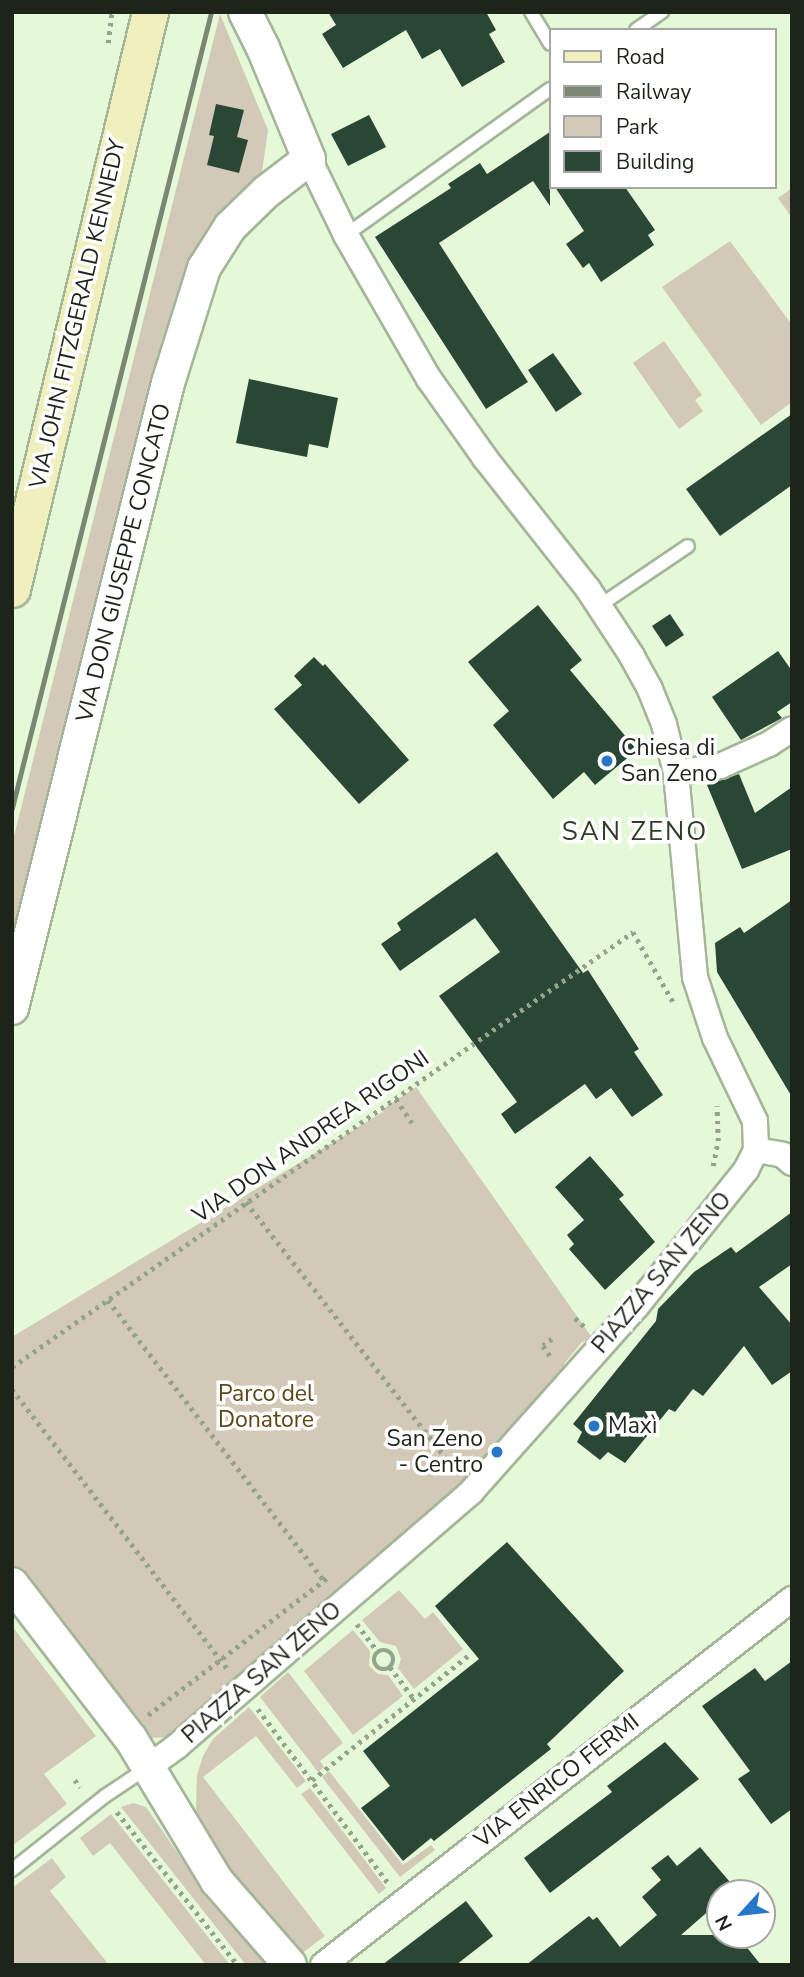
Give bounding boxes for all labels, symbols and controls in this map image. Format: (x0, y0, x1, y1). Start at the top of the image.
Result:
legend (548, 28, 776, 189)
text: Road (616, 43, 665, 71)
text: Railway (616, 78, 691, 106)
text: Park (616, 113, 658, 141)
street label: VIA JOHN FITZGERALD KENNEDY (24, 137, 132, 491)
text: Building (616, 148, 694, 176)
street label: VIA DON GIUSEPPE CONCATO (71, 401, 177, 725)
place label: Chiesa di San Zeno (621, 734, 718, 788)
marker: Chiesa di San Zeno (599, 753, 615, 769)
district label: SAN ZENO (563, 816, 707, 848)
street label: VIA DON ANDREA RIGONI (187, 1045, 435, 1229)
street label: PIAZZA SAN ZENO (587, 1187, 737, 1359)
park label: Parco del Donatore (218, 1380, 314, 1434)
place label: Maxì (608, 1412, 657, 1440)
marker: Maxì (586, 1418, 602, 1434)
place label: San Zeno - Centro (386, 1425, 483, 1479)
marker: San Zeno - Centro (489, 1444, 505, 1460)
street label: PIAZZA SAN ZENO (177, 1596, 347, 1750)
street label: VIA ENRICO FERMI (469, 1708, 645, 1854)
north arrow (706, 1879, 776, 1949)
text: N (709, 1910, 739, 1935)

